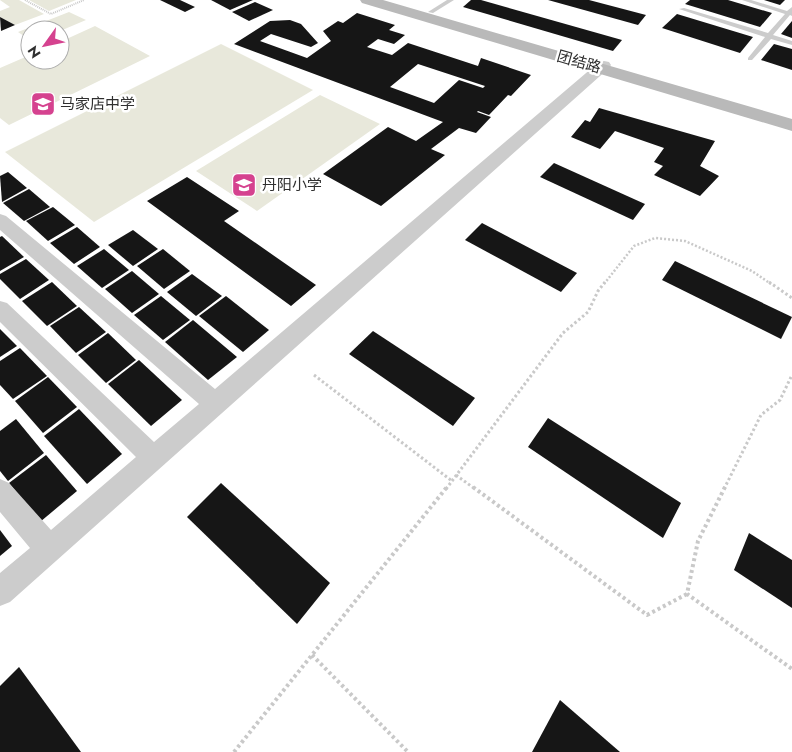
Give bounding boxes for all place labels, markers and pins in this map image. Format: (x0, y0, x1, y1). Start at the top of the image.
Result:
school or university icon: 马家店中学 (30, 91, 56, 117)
place label: 马家店中学 (60, 93, 135, 115)
school or university icon: 丹阳小学 (231, 172, 257, 198)
place label: 丹阳小学 (262, 174, 322, 196)

